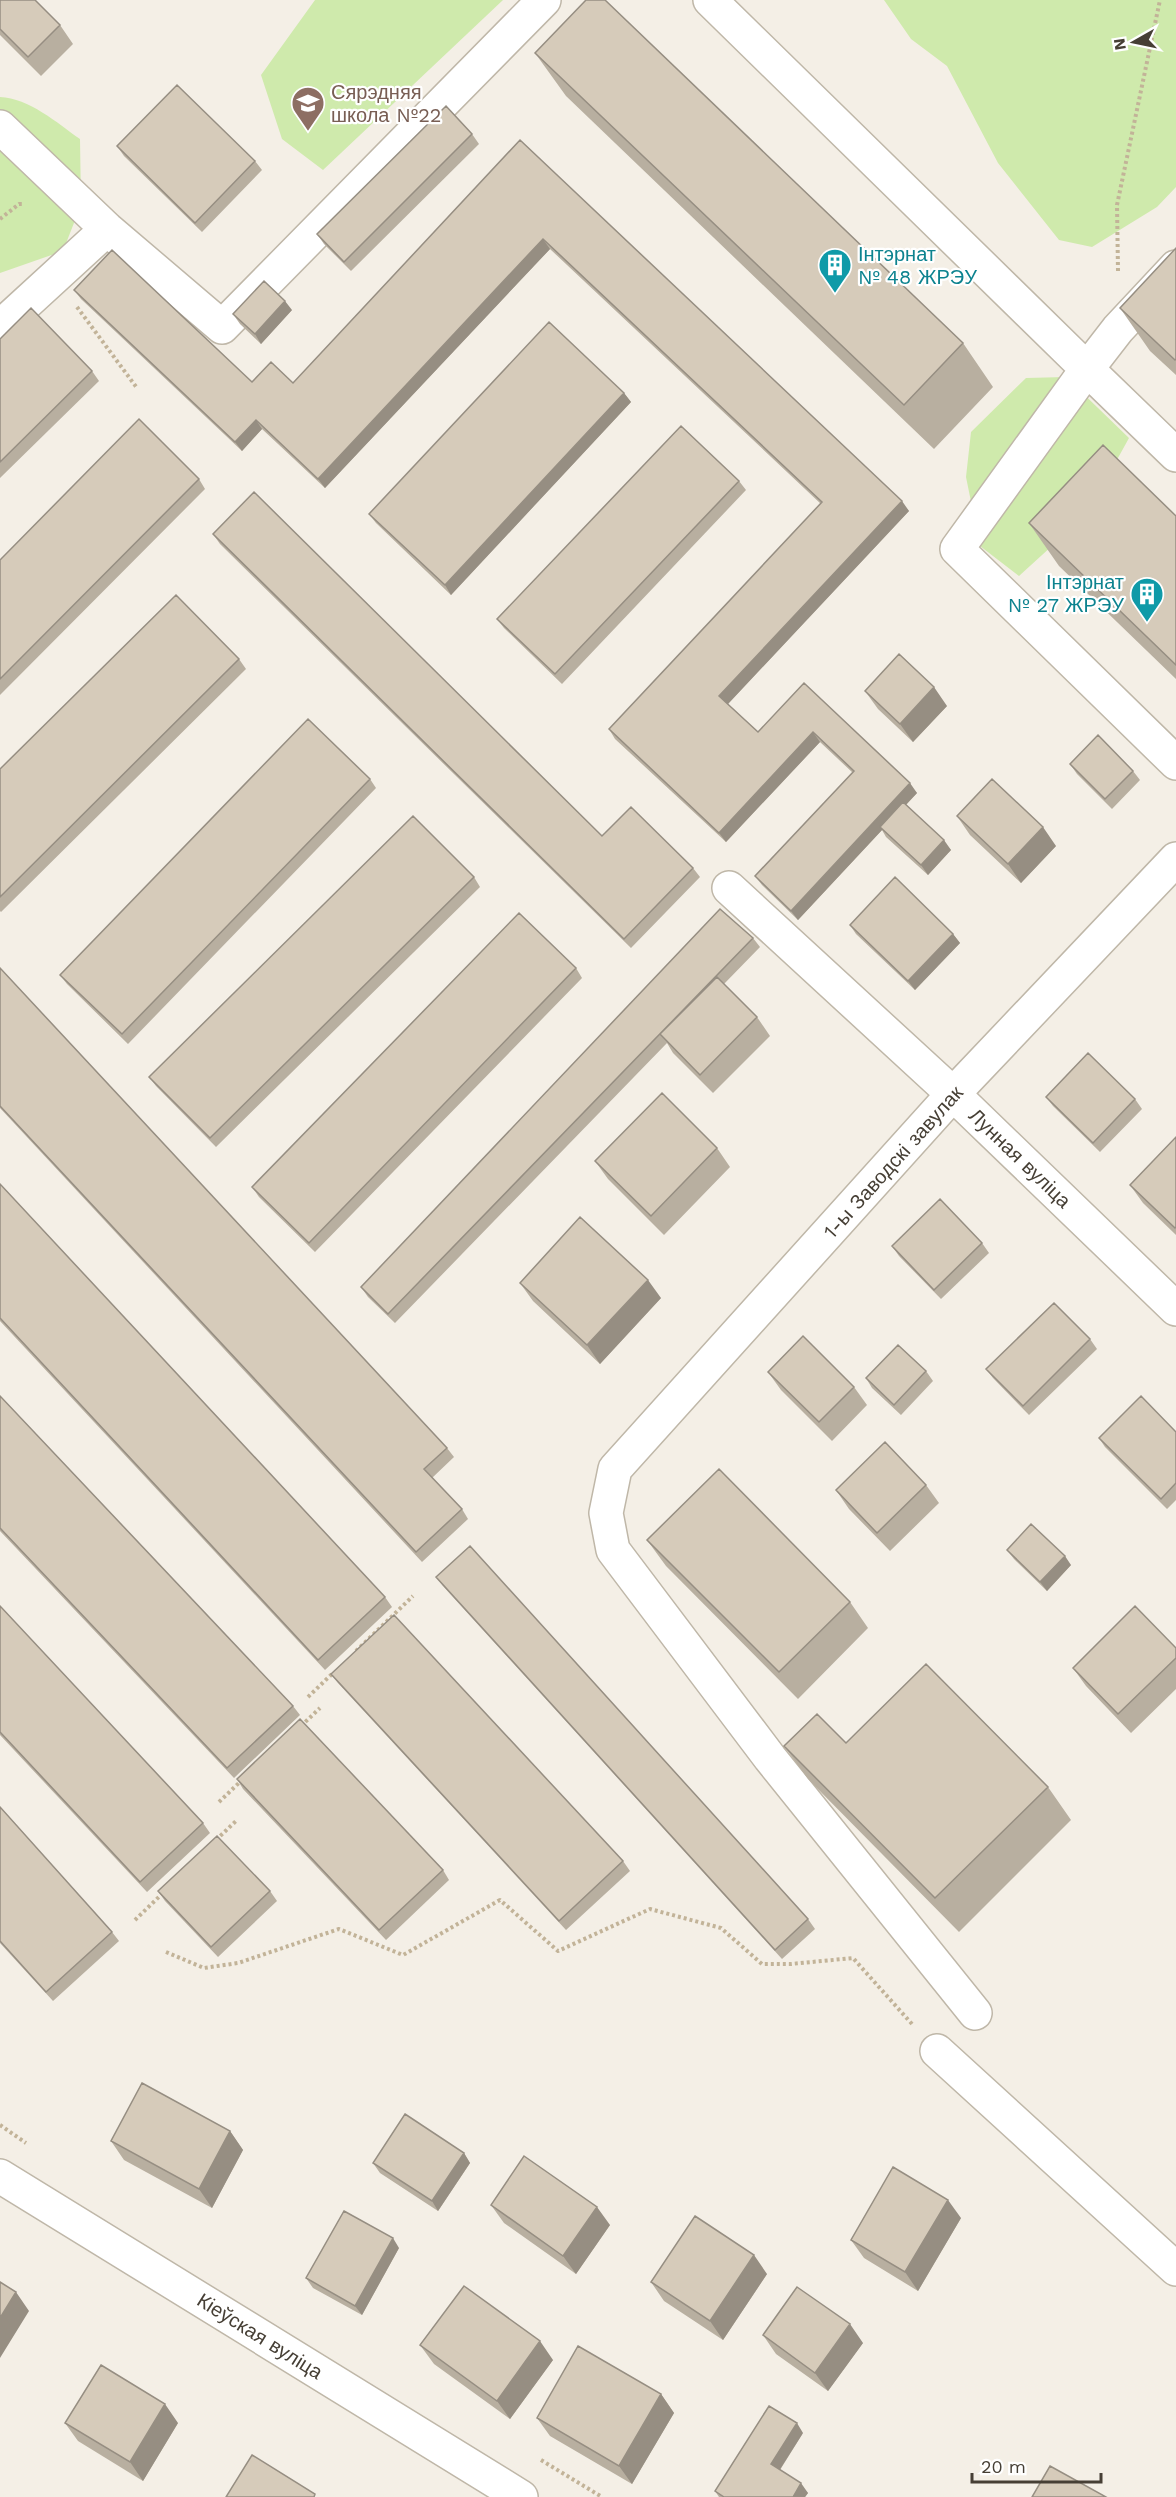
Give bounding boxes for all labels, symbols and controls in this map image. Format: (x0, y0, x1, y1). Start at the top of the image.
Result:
north arrow (1104, 12, 1164, 72)
text: N (1109, 37, 1130, 52)
place label: Сярэдняя школа №22 (331, 80, 442, 127)
school or university icon: Сярэдняя школа №22 (290, 85, 326, 132)
place label: Інтэрнат № 48 ЖРЭУ (858, 242, 977, 289)
building icon: Інтэрнат № 48 ЖРЭУ (817, 247, 853, 294)
place label: Інтэрнат № 27 ЖРЭУ (1008, 570, 1124, 617)
building icon: Інтэрнат № 27 ЖРЭУ (1129, 576, 1165, 623)
street label: 1-ы Заводскі завулак (818, 1081, 968, 1243)
street label: Лунная вуліца (964, 1103, 1077, 1213)
street label: Кіеўская вуліца (193, 2288, 328, 2385)
scale bar (972, 2446, 1101, 2484)
text: 20 m (981, 2456, 1026, 2477)

